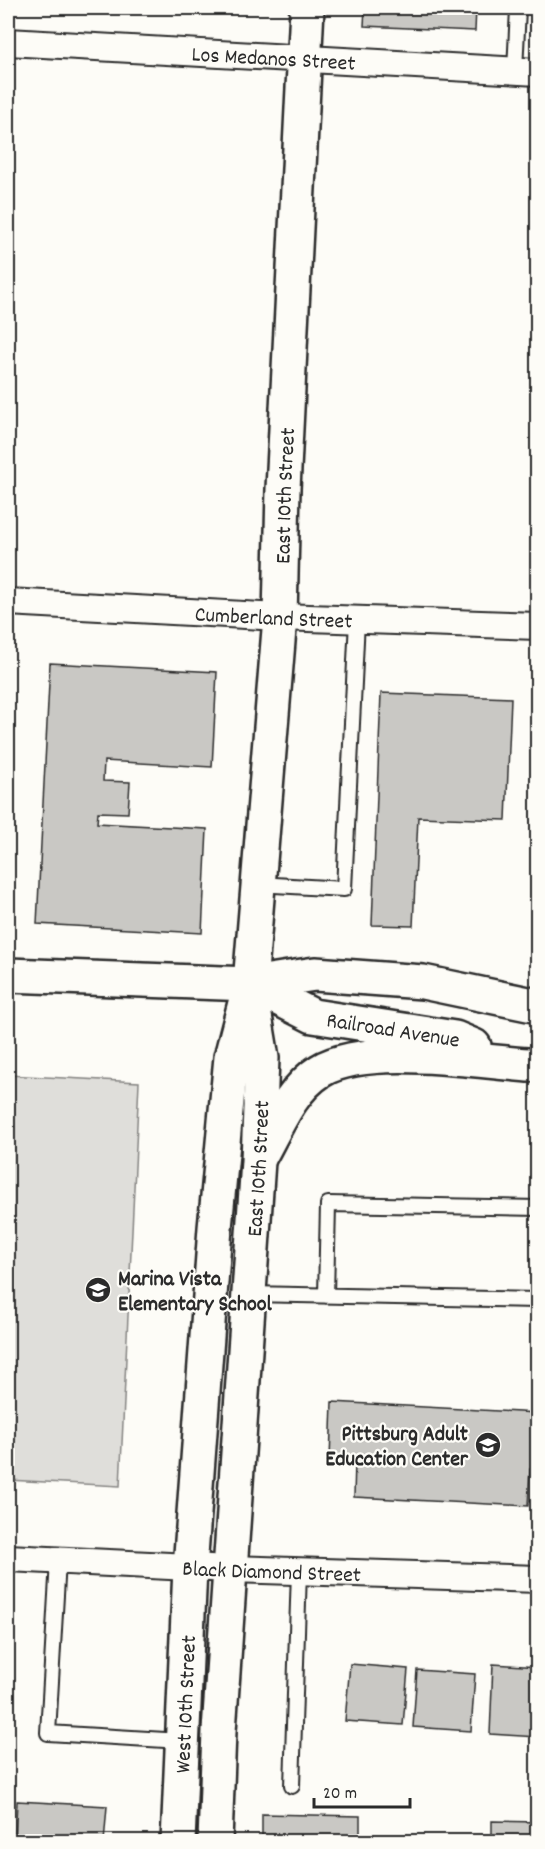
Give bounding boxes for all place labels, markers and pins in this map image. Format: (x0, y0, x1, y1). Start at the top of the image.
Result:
place label: Marina Vista Elementary School (118, 1265, 273, 1321)
school or university icon: Marina Vista Elementary School (83, 1275, 113, 1305)
place label: Pittsburg Adult Education Center (325, 1420, 469, 1476)
school or university icon: Pittsburg Adult Education Center (473, 1430, 503, 1460)

